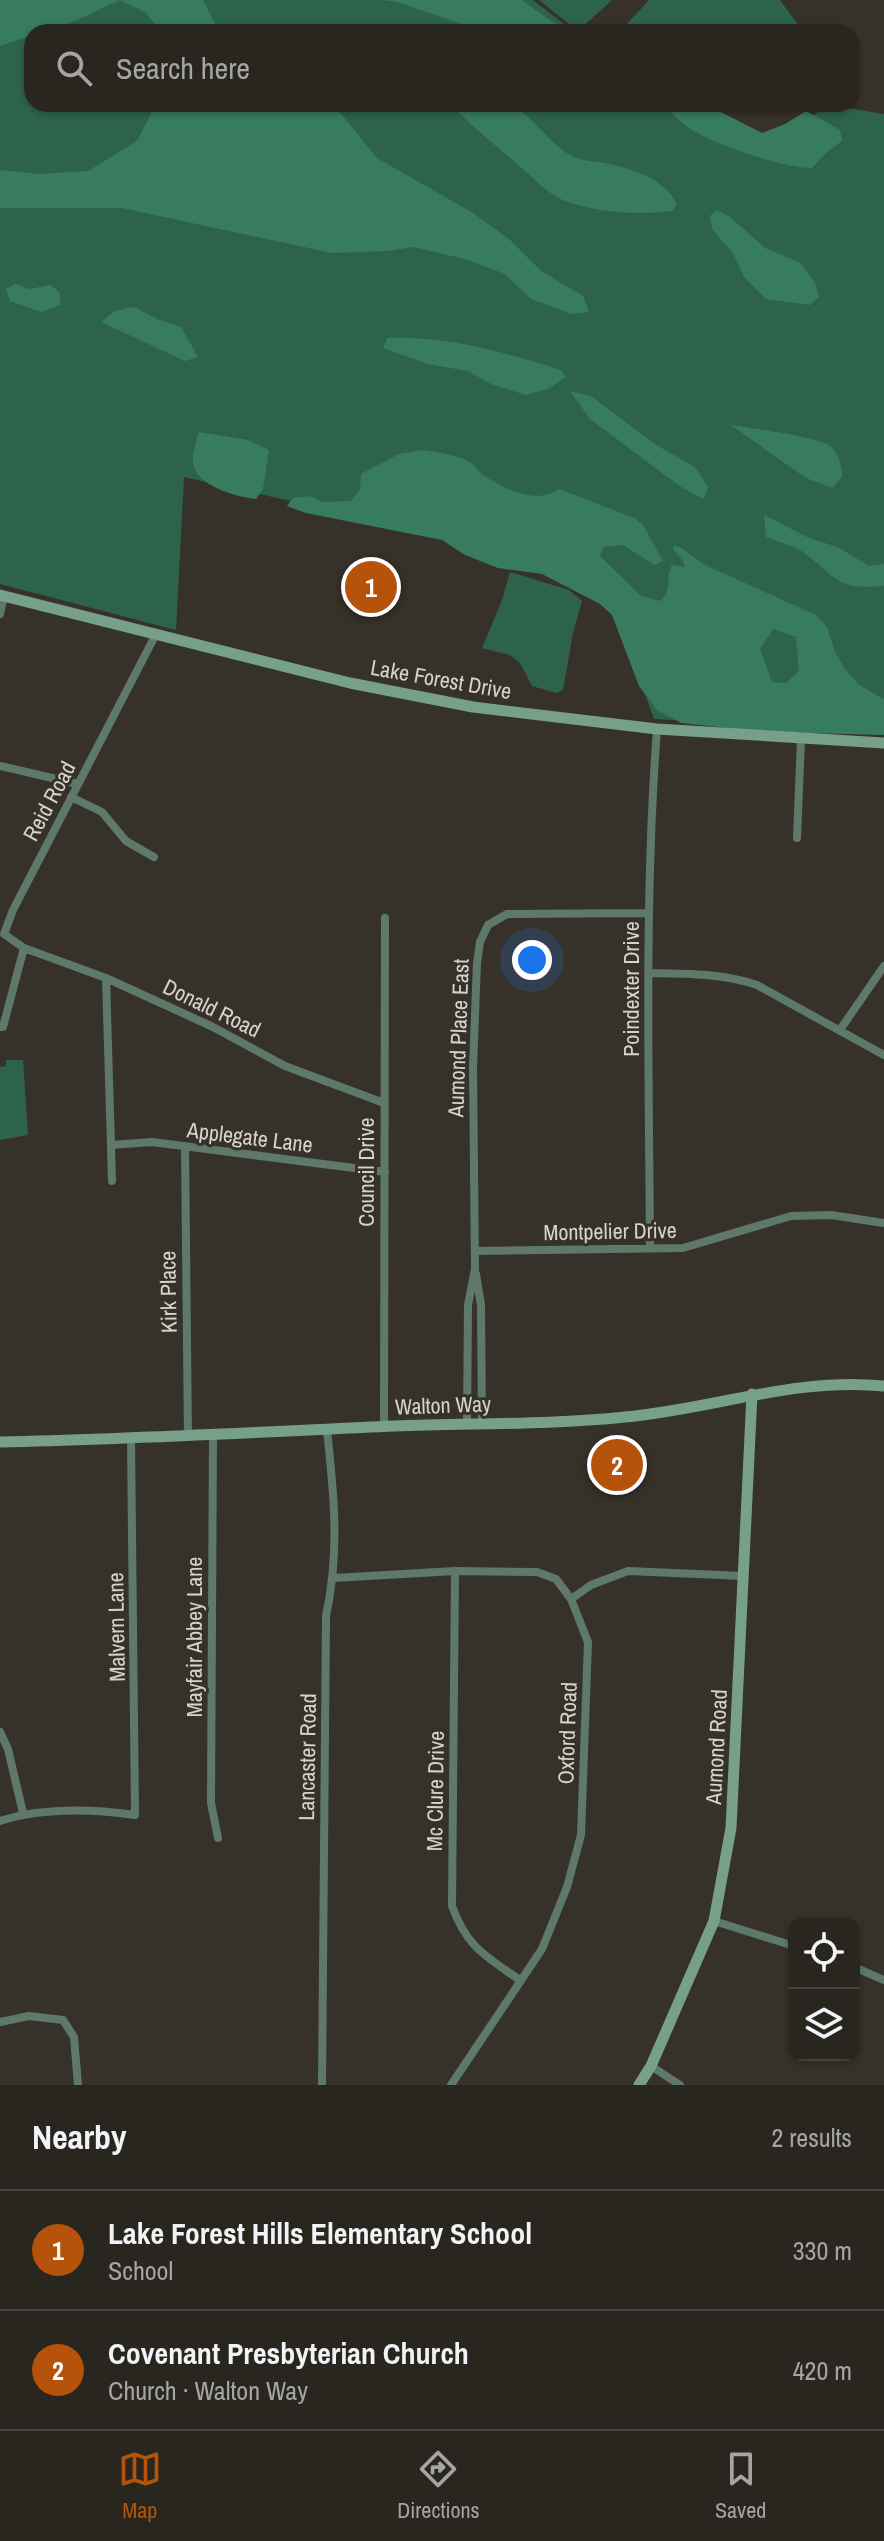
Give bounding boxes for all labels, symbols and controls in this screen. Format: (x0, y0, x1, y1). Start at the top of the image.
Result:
search box (24, 24, 860, 112)
icon: search (52, 46, 96, 90)
text: Search here (116, 48, 250, 88)
pin: 1 (345, 557, 397, 617)
street label: Lake Forest Drive (368, 652, 514, 706)
street label: Reid Road (16, 756, 82, 846)
street label: Poindexter Drive (616, 921, 646, 1057)
your location (512, 940, 552, 980)
street label: Aumond Place East (440, 958, 476, 1119)
street label: Donald Road (158, 971, 266, 1045)
street label: Applegate Lane (184, 1114, 315, 1160)
street label: Council Drive (351, 1117, 381, 1227)
street label: Montpelier Drive (543, 1215, 677, 1247)
street label: Kirk Place (152, 1251, 184, 1333)
street label: Walton Way (395, 1388, 491, 1422)
pin: 2 (591, 1435, 643, 1495)
street label: Mayfair Abbey Lane (179, 1557, 209, 1717)
street label: Malvern Lane (100, 1572, 132, 1682)
street label: Oxford Road (550, 1681, 584, 1785)
street label: Aumond Road (698, 1689, 734, 1806)
street label: Lancaster Road (291, 1693, 323, 1821)
street label: Mc Clure Drive (419, 1731, 451, 1851)
map controls (788, 1917, 860, 2061)
button: locate (788, 1917, 860, 1989)
button: layers (788, 1989, 860, 2061)
text: Nearby (32, 2114, 127, 2160)
text: 2 results (771, 2120, 852, 2155)
text: Lake Forest Hills Elementary School (108, 2213, 532, 2253)
text: 1 (52, 2233, 64, 2268)
text: 330 m (793, 2233, 852, 2268)
text: School (108, 2253, 173, 2288)
text: Covenant Presbyterian Church (108, 2333, 469, 2373)
text: 2 (52, 2353, 64, 2388)
text: 420 m (793, 2353, 852, 2388)
text: Church · Walton Way (108, 2373, 308, 2408)
tab: Map (118, 2447, 162, 2525)
tab: Directions (397, 2447, 480, 2525)
tab: Saved (715, 2447, 766, 2525)

